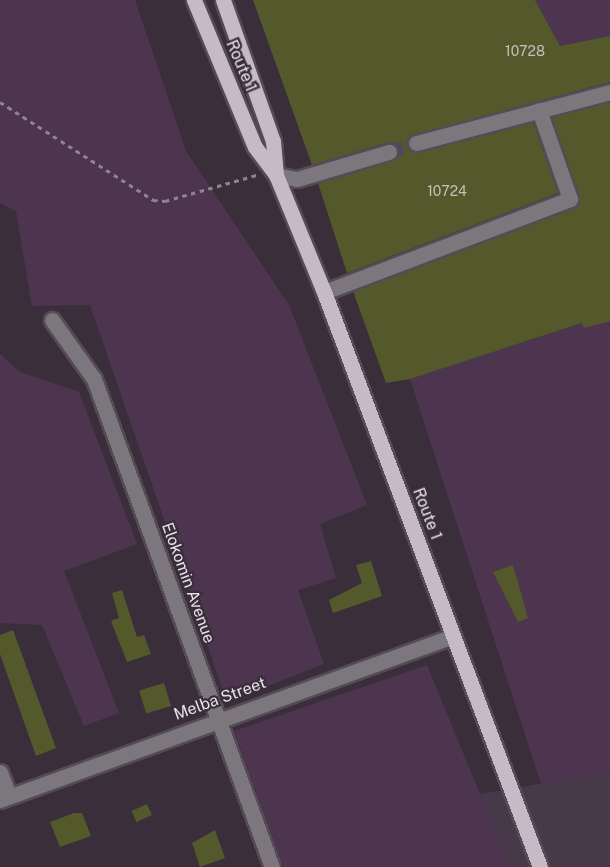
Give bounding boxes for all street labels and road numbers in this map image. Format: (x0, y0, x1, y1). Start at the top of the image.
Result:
street label: Route 1 (222, 37, 260, 95)
street label: Route 1 (408, 485, 446, 543)
street label: Elokomin Avenue (157, 520, 219, 646)
street label: Melba Street (171, 673, 269, 725)

